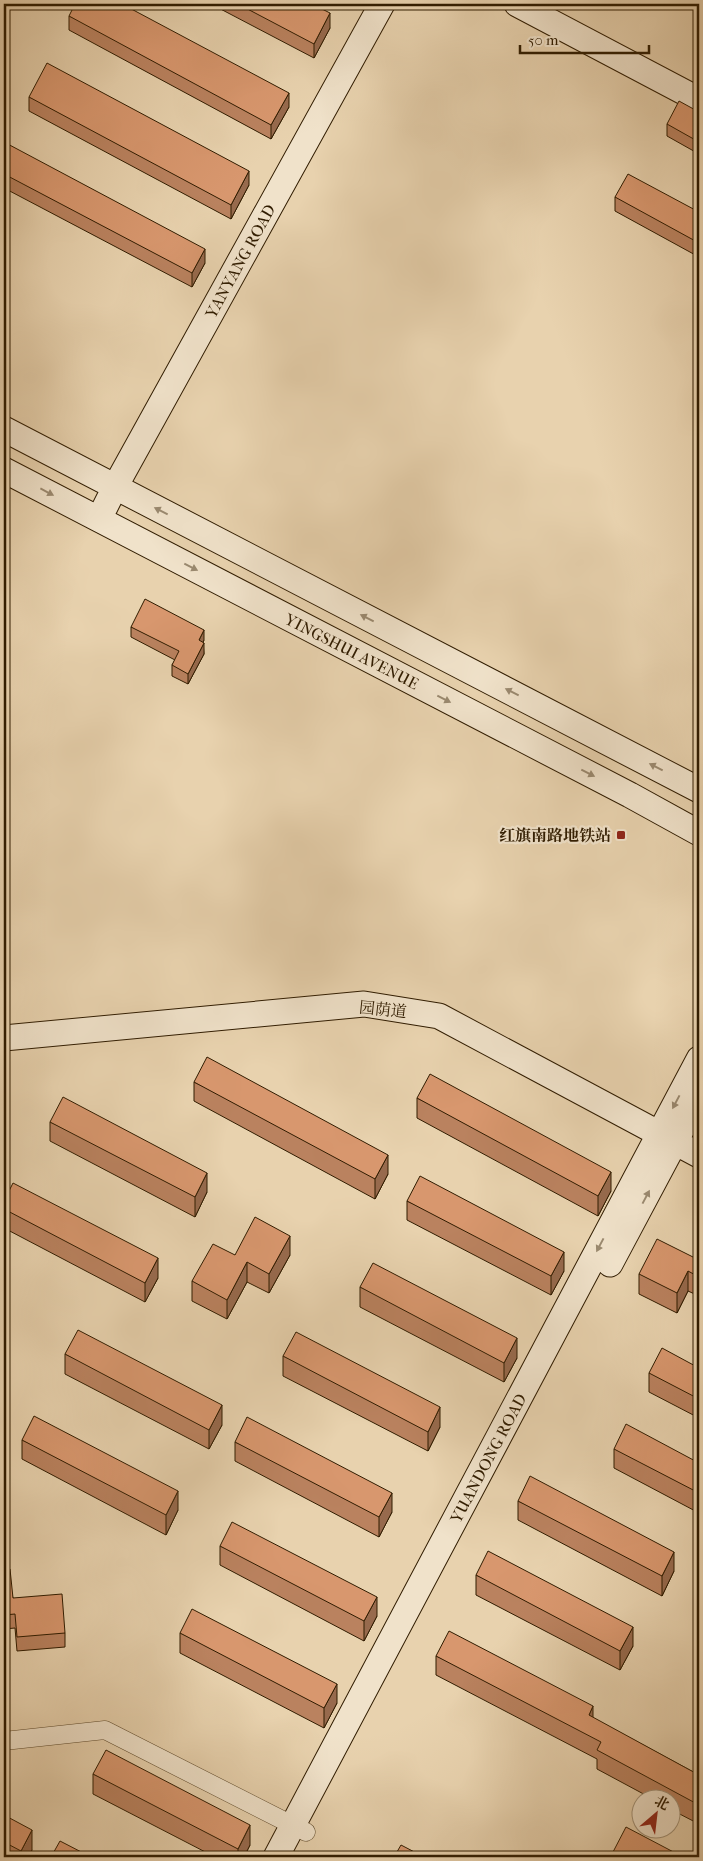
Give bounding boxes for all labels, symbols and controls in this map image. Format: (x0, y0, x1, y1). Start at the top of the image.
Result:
scale bar (520, 22, 649, 54)
text: 50 m (528, 31, 559, 49)
street label: YANYANG ROAD (201, 201, 280, 322)
one-way arrow (40, 488, 54, 496)
one-way arrow (154, 507, 168, 515)
one-way arrow (184, 563, 198, 571)
street label: YINGSHUI AVENUE (281, 609, 422, 694)
one-way arrow (360, 614, 375, 622)
one-way arrow (504, 688, 519, 696)
one-way arrow (437, 694, 451, 703)
one-way arrow (649, 763, 663, 771)
one-way arrow (581, 769, 596, 777)
place label: 红旗南路地铁站 (499, 826, 611, 845)
marker: 红旗南路地铁站 (615, 829, 627, 841)
street label: 园荫道 (358, 998, 408, 1021)
one-way arrow (672, 1095, 681, 1109)
one-way arrow (642, 1190, 650, 1205)
one-way arrow (596, 1239, 605, 1252)
street label: YUANDONG ROAD (446, 1390, 531, 1527)
north arrow (630, 1788, 680, 1838)
text: 北 (652, 1792, 672, 1814)

